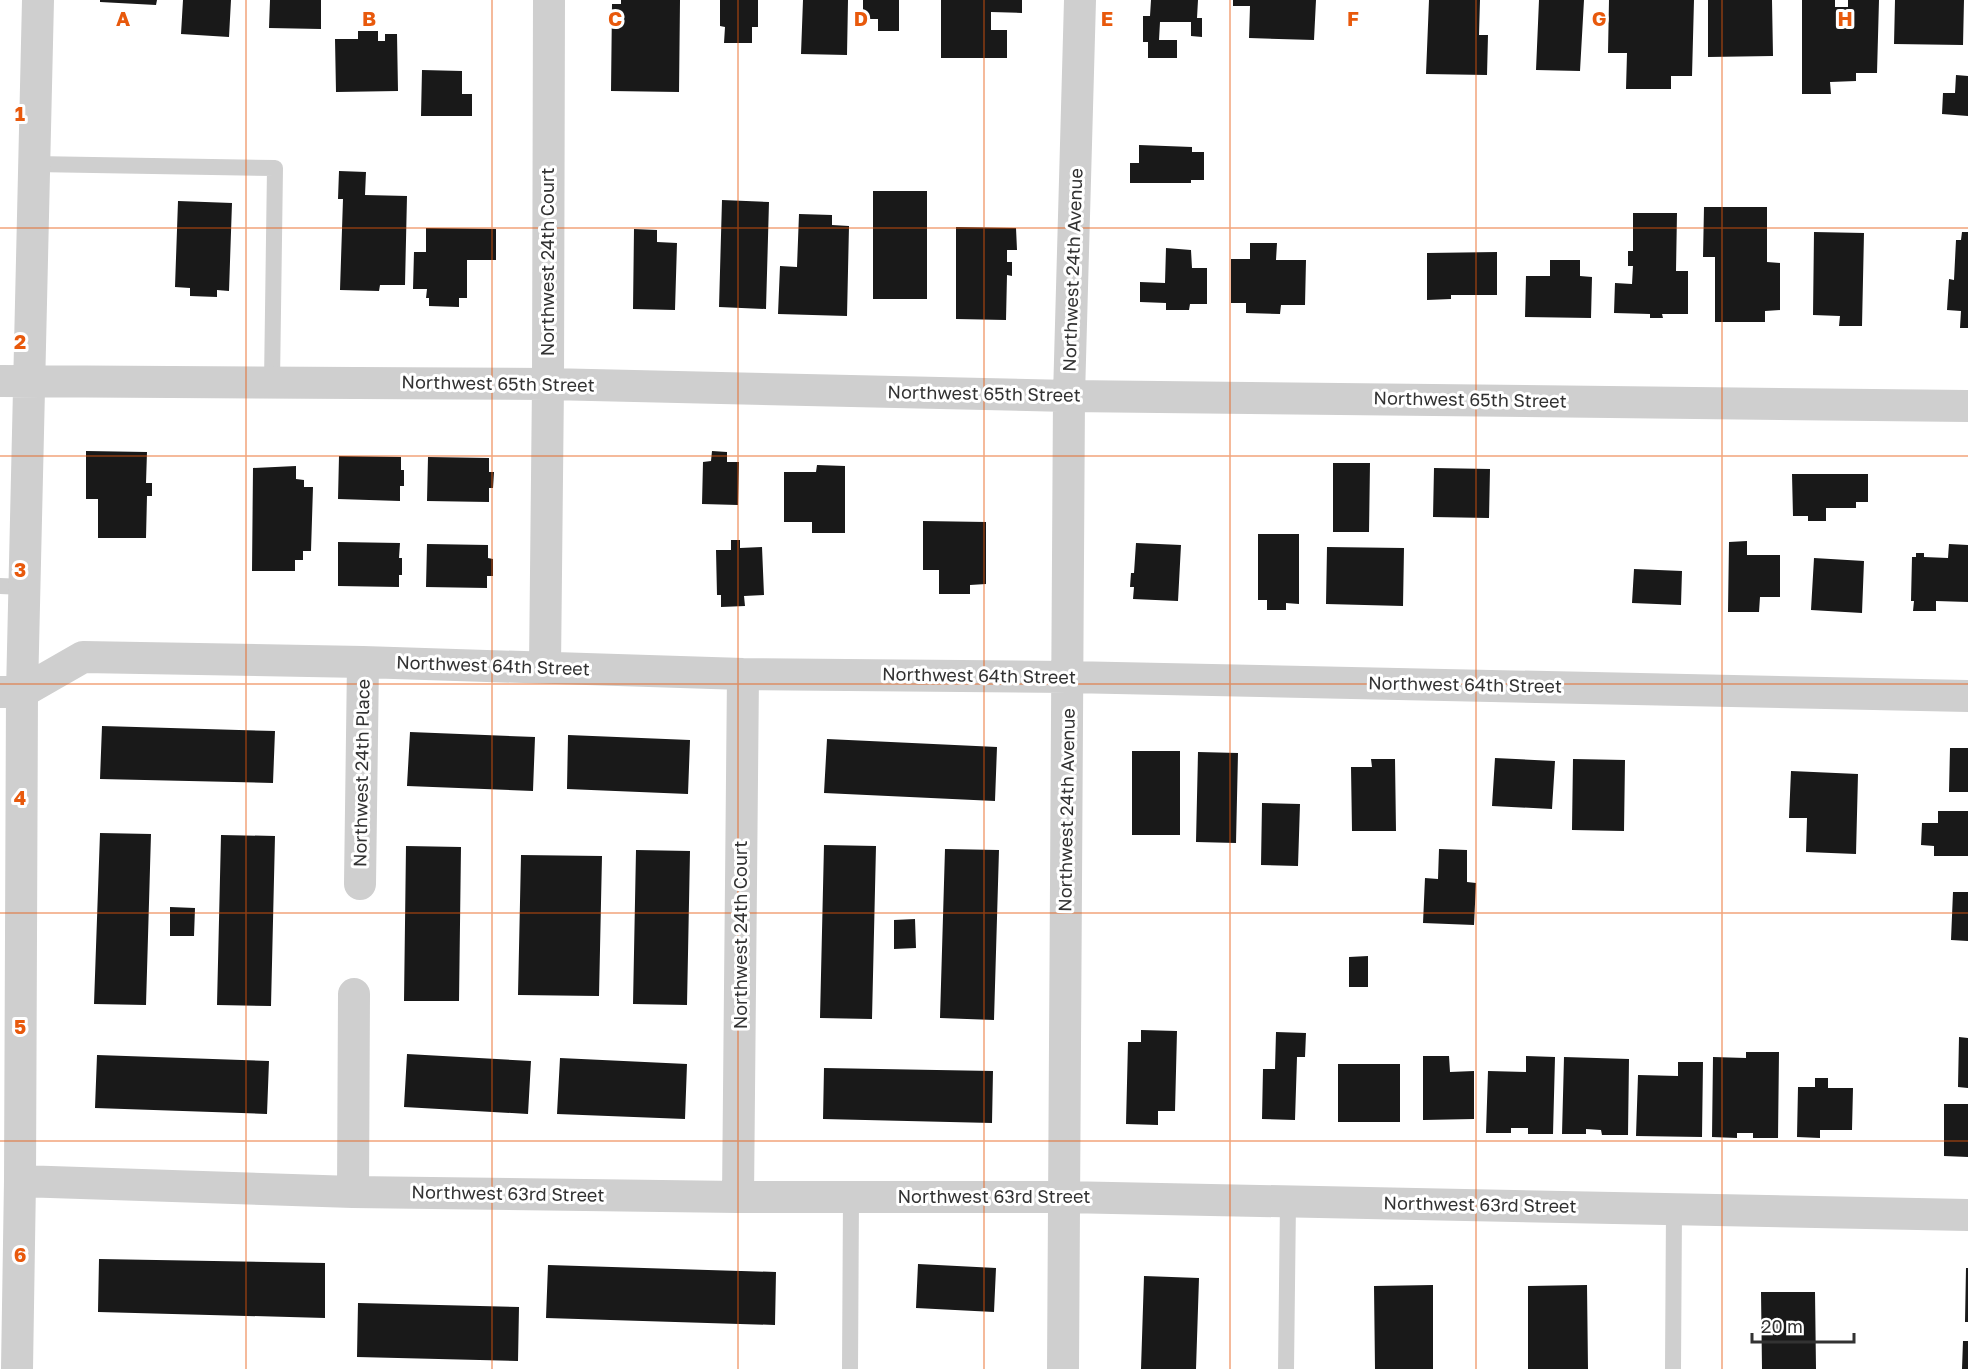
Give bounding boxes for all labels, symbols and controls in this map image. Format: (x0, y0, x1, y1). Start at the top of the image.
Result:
text: A (116, 6, 130, 30)
text: B (362, 6, 376, 30)
text: C (608, 6, 622, 30)
text: D (854, 6, 868, 30)
text: E (1101, 6, 1113, 30)
text: F (1347, 6, 1359, 30)
text: G (1592, 6, 1606, 30)
text: H (1837, 6, 1853, 30)
text: 1 (15, 101, 25, 125)
street label: Northwest 24th Court (536, 168, 558, 356)
street label: Northwest 24th Avenue (1057, 168, 1087, 372)
text: 2 (14, 329, 26, 353)
street label: Northwest 65th Street (401, 370, 595, 396)
street label: Northwest 65th Street (887, 380, 1081, 406)
street label: Northwest 65th Street (1373, 386, 1567, 412)
text: 3 (14, 557, 26, 581)
street label: Northwest 64th Street (396, 651, 590, 679)
street label: Northwest 64th Street (882, 662, 1076, 688)
street label: Northwest 64th Street (1368, 671, 1562, 697)
street label: Northwest 24th Place (348, 679, 374, 867)
street label: Northwest 24th Avenue (1053, 708, 1079, 912)
text: 4 (14, 785, 26, 809)
street label: Northwest 24th Court (729, 841, 751, 1029)
text: 5 (14, 1014, 26, 1038)
street label: Northwest 63rd Street (411, 1180, 605, 1206)
street label: Northwest 63rd Street (897, 1185, 1091, 1207)
street label: Northwest 63rd Street (1383, 1191, 1577, 1217)
text: 6 (14, 1242, 26, 1266)
scale bar (1752, 1306, 1854, 1344)
text: 20 m (1761, 1315, 1803, 1337)

